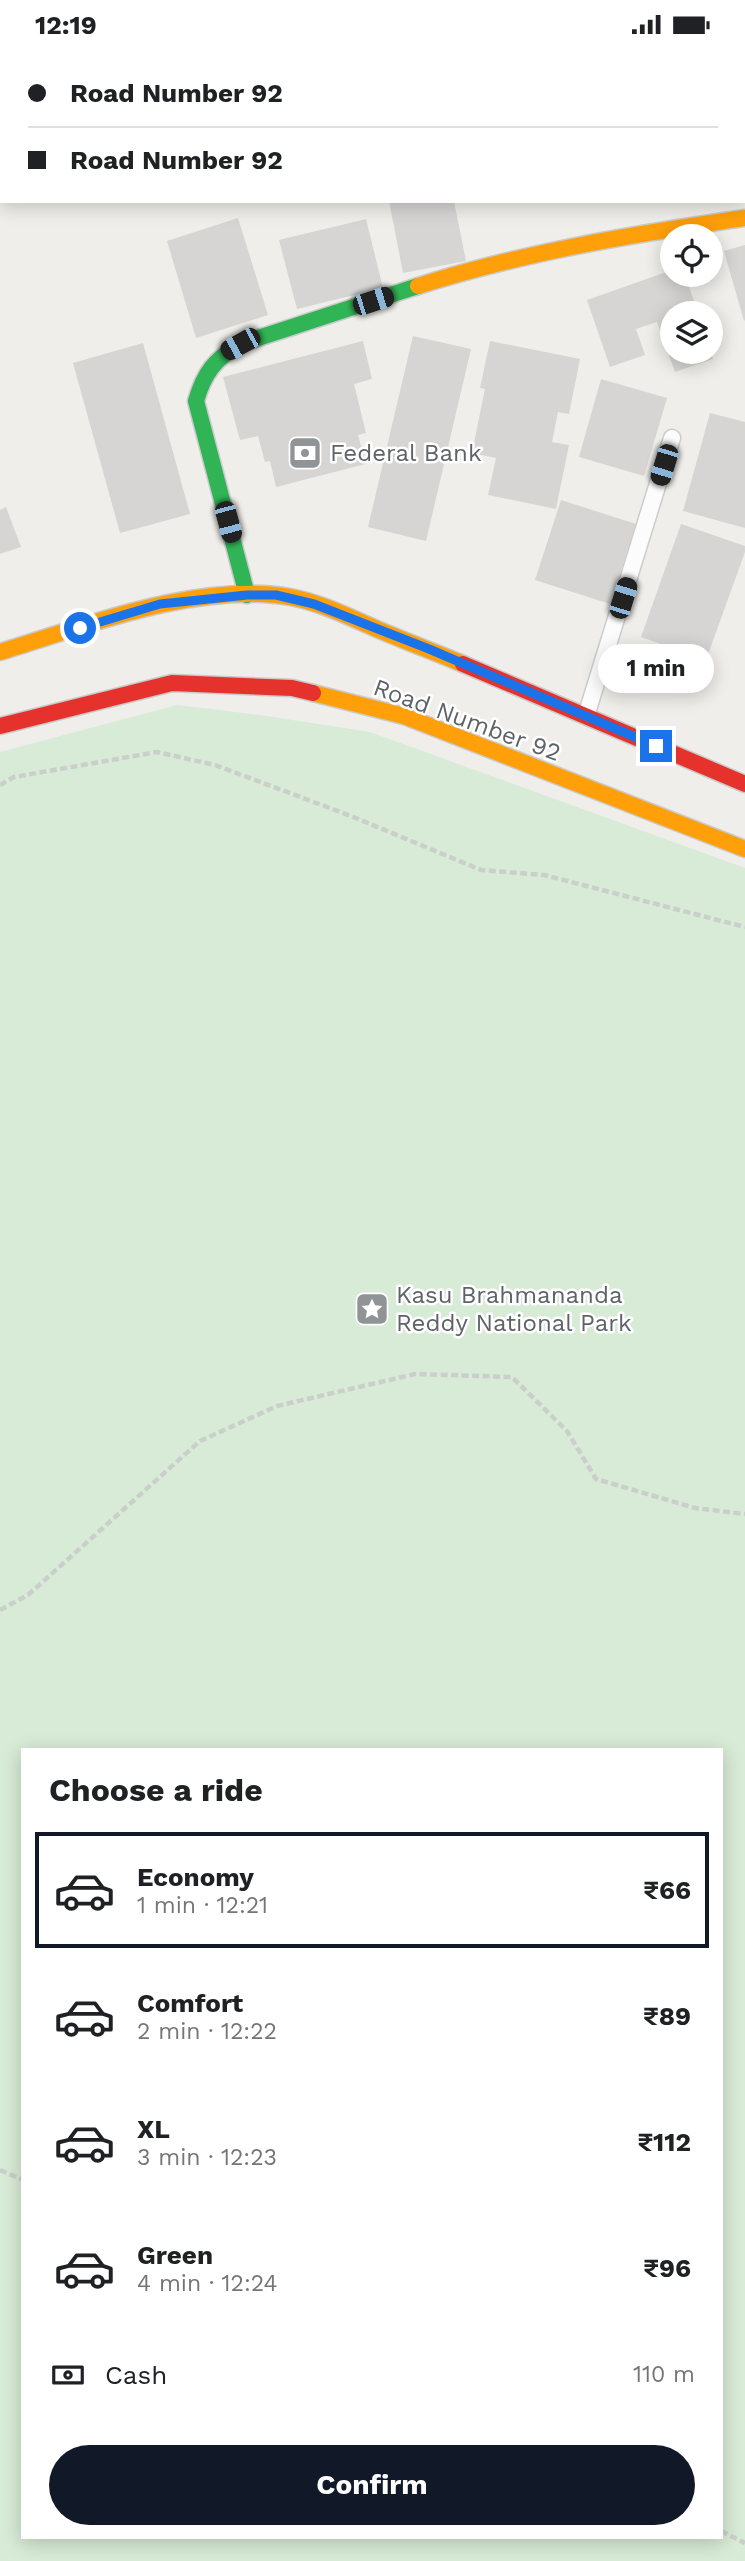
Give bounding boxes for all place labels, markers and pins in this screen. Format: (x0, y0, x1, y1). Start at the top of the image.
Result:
bank icon: Federal Bank (286, 434, 324, 472)
place label: Federal Bank (330, 439, 482, 467)
place label: Kasu Brahmananda Reddy National Park (396, 1281, 632, 1337)
place icon: Kasu Brahmananda Reddy National Park (353, 1290, 391, 1328)

